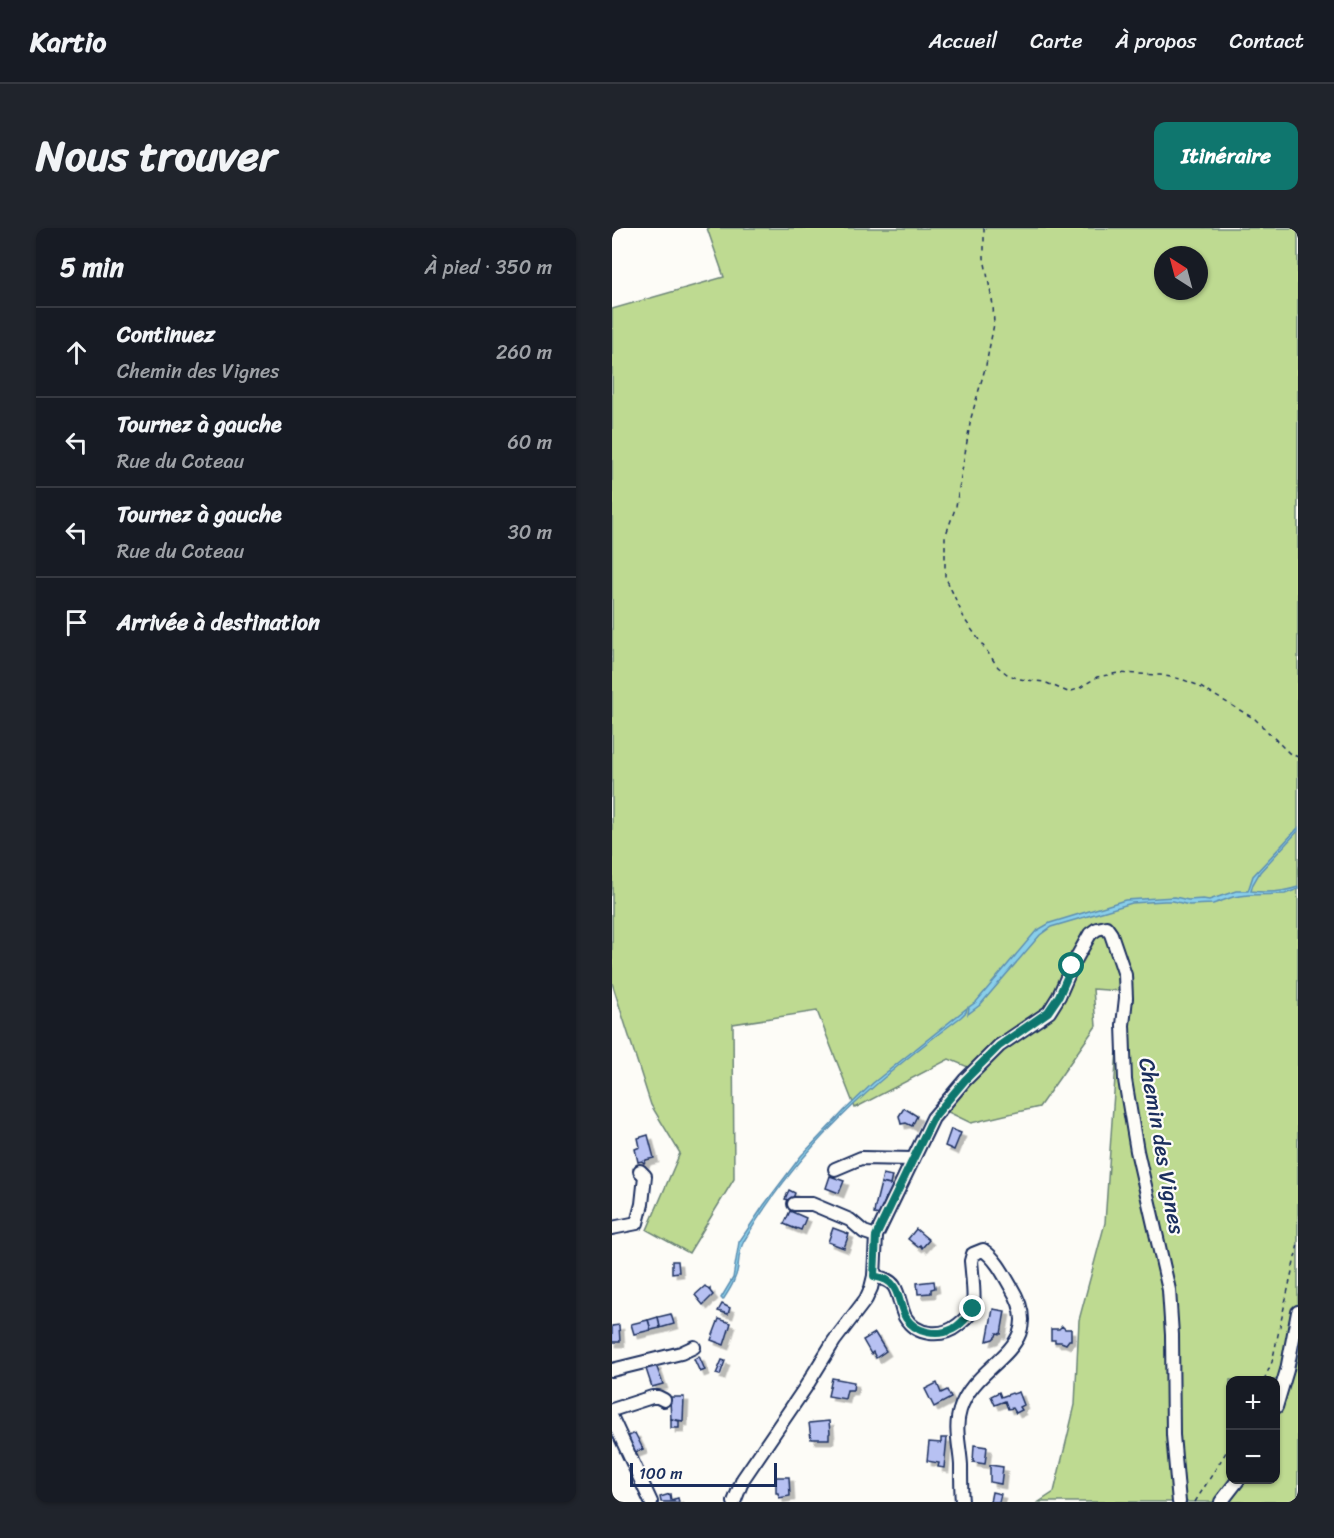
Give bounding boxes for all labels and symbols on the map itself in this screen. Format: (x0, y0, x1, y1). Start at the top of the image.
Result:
north arrow (1154, 246, 1208, 300)
route start (1058, 952, 1084, 978)
street label: Chemin des Vignes (1127, 1055, 1197, 1238)
route end (959, 1295, 985, 1321)
scale bar (630, 1460, 777, 1488)

